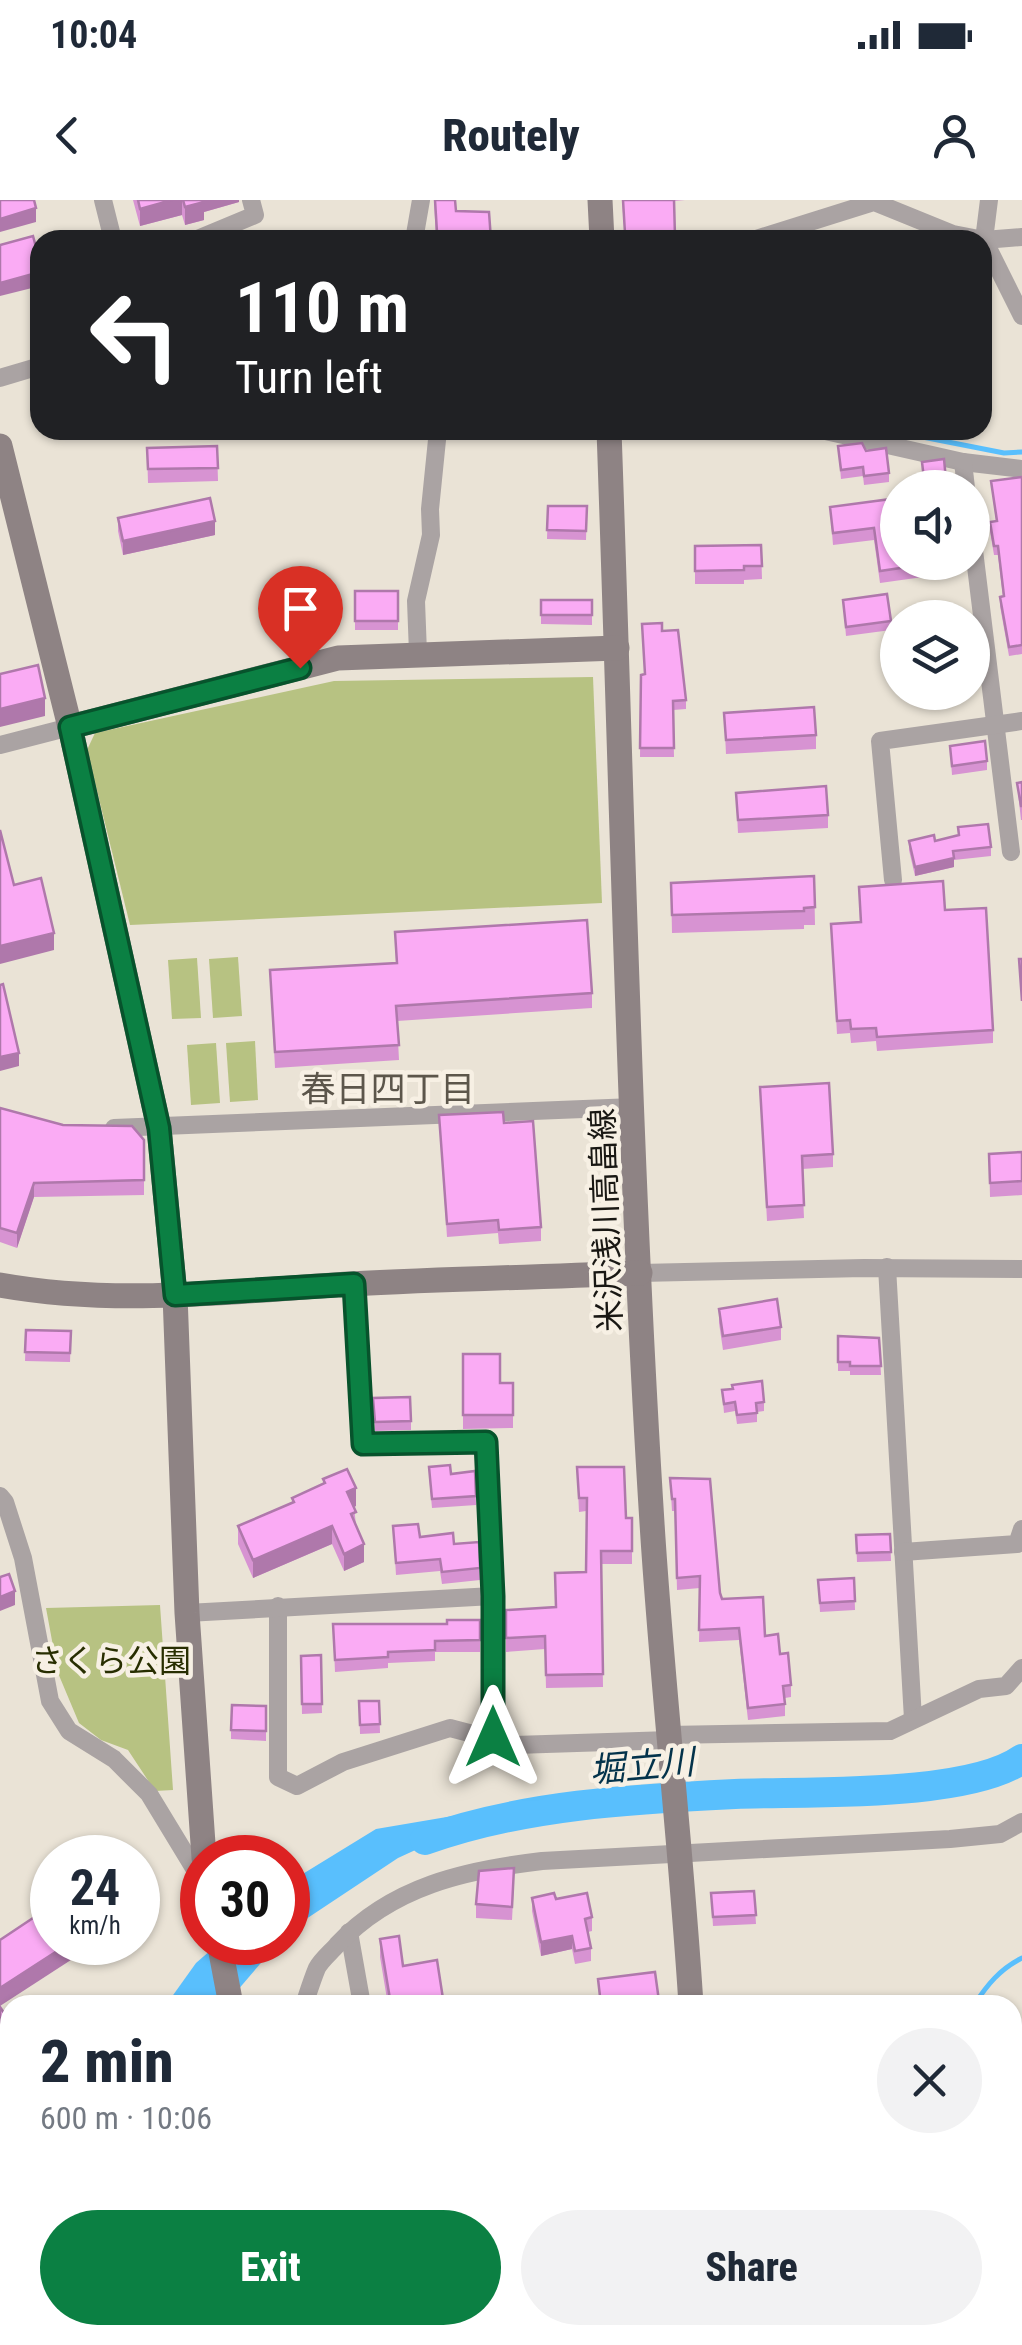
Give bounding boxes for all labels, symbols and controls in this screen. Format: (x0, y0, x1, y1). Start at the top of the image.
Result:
text: 10:04 (50, 13, 137, 57)
icon: back (40, 108, 95, 163)
icon: person (927, 108, 982, 163)
text: Routely (442, 109, 580, 162)
text: 110 m (235, 267, 409, 349)
icon: left (70, 270, 200, 400)
text: Turn left (235, 351, 383, 404)
map controls (880, 470, 990, 710)
button: sound (880, 470, 990, 580)
pin (258, 566, 343, 669)
icon: arrive (273, 581, 328, 636)
button: layers (880, 600, 990, 710)
district label: 春日四丁目 (300, 1069, 476, 1110)
street label: 米沢浅川高畠線 (583, 1107, 629, 1333)
park label: さくら公園 (31, 1642, 191, 1680)
position arrow (441, 1685, 545, 1789)
water label: 堀立川 (588, 1741, 700, 1791)
speed limit sign: 30 (180, 1835, 310, 1965)
text: 24 (70, 1859, 120, 1917)
text: km/h (69, 1911, 121, 1940)
text: 2 min (40, 2026, 174, 2097)
button: close (877, 2028, 982, 2133)
text: 600 m · 10:06 (40, 2099, 212, 2137)
button: Exit (40, 2210, 501, 2325)
button: Share (521, 2210, 982, 2325)

